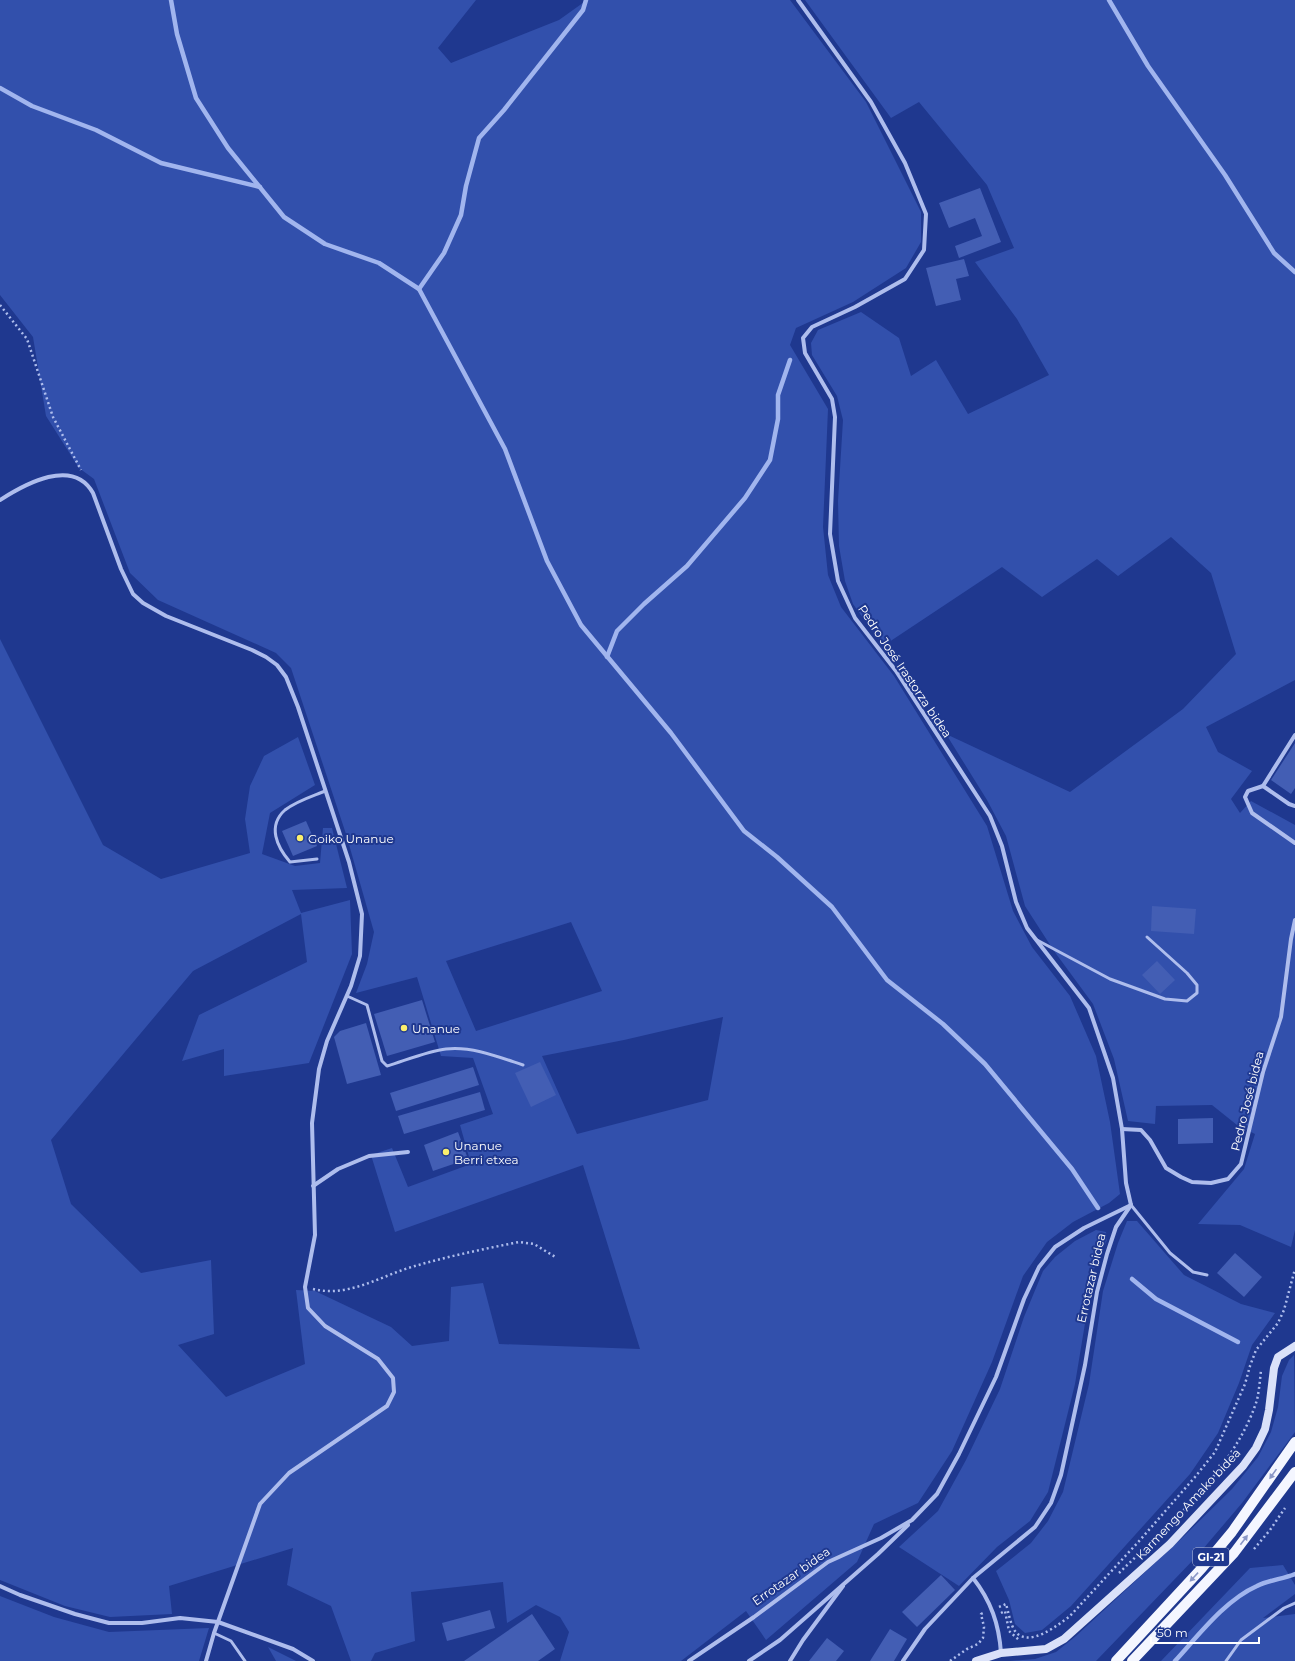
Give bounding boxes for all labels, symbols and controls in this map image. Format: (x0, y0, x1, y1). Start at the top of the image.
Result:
street label: Pedro José Irastorza bidea (855, 602, 955, 740)
place label: Goiko Unanue (308, 831, 394, 846)
marker: Goiko Unanue (295, 833, 305, 843)
place label: Unanue (412, 1021, 460, 1036)
marker: Unanue (399, 1023, 409, 1033)
street label: Pedro José bidea (1227, 1049, 1267, 1153)
place label: Unanue Berri etxea (454, 1138, 519, 1167)
marker: Unanue Berri etxea (441, 1147, 451, 1157)
street label: Errotazar bidea (1073, 1232, 1109, 1324)
street label: Karmengo Amako bidea (1132, 1445, 1244, 1563)
one-way arrow (1269, 1469, 1277, 1480)
one-way arrow (1240, 1534, 1248, 1545)
street label: Errotazar bidea (749, 1544, 833, 1608)
road number: GI-21 (1193, 1548, 1229, 1566)
one-way arrow (1189, 1572, 1198, 1583)
scale bar (1151, 1619, 1259, 1645)
text: 50 m (1157, 1625, 1188, 1640)

